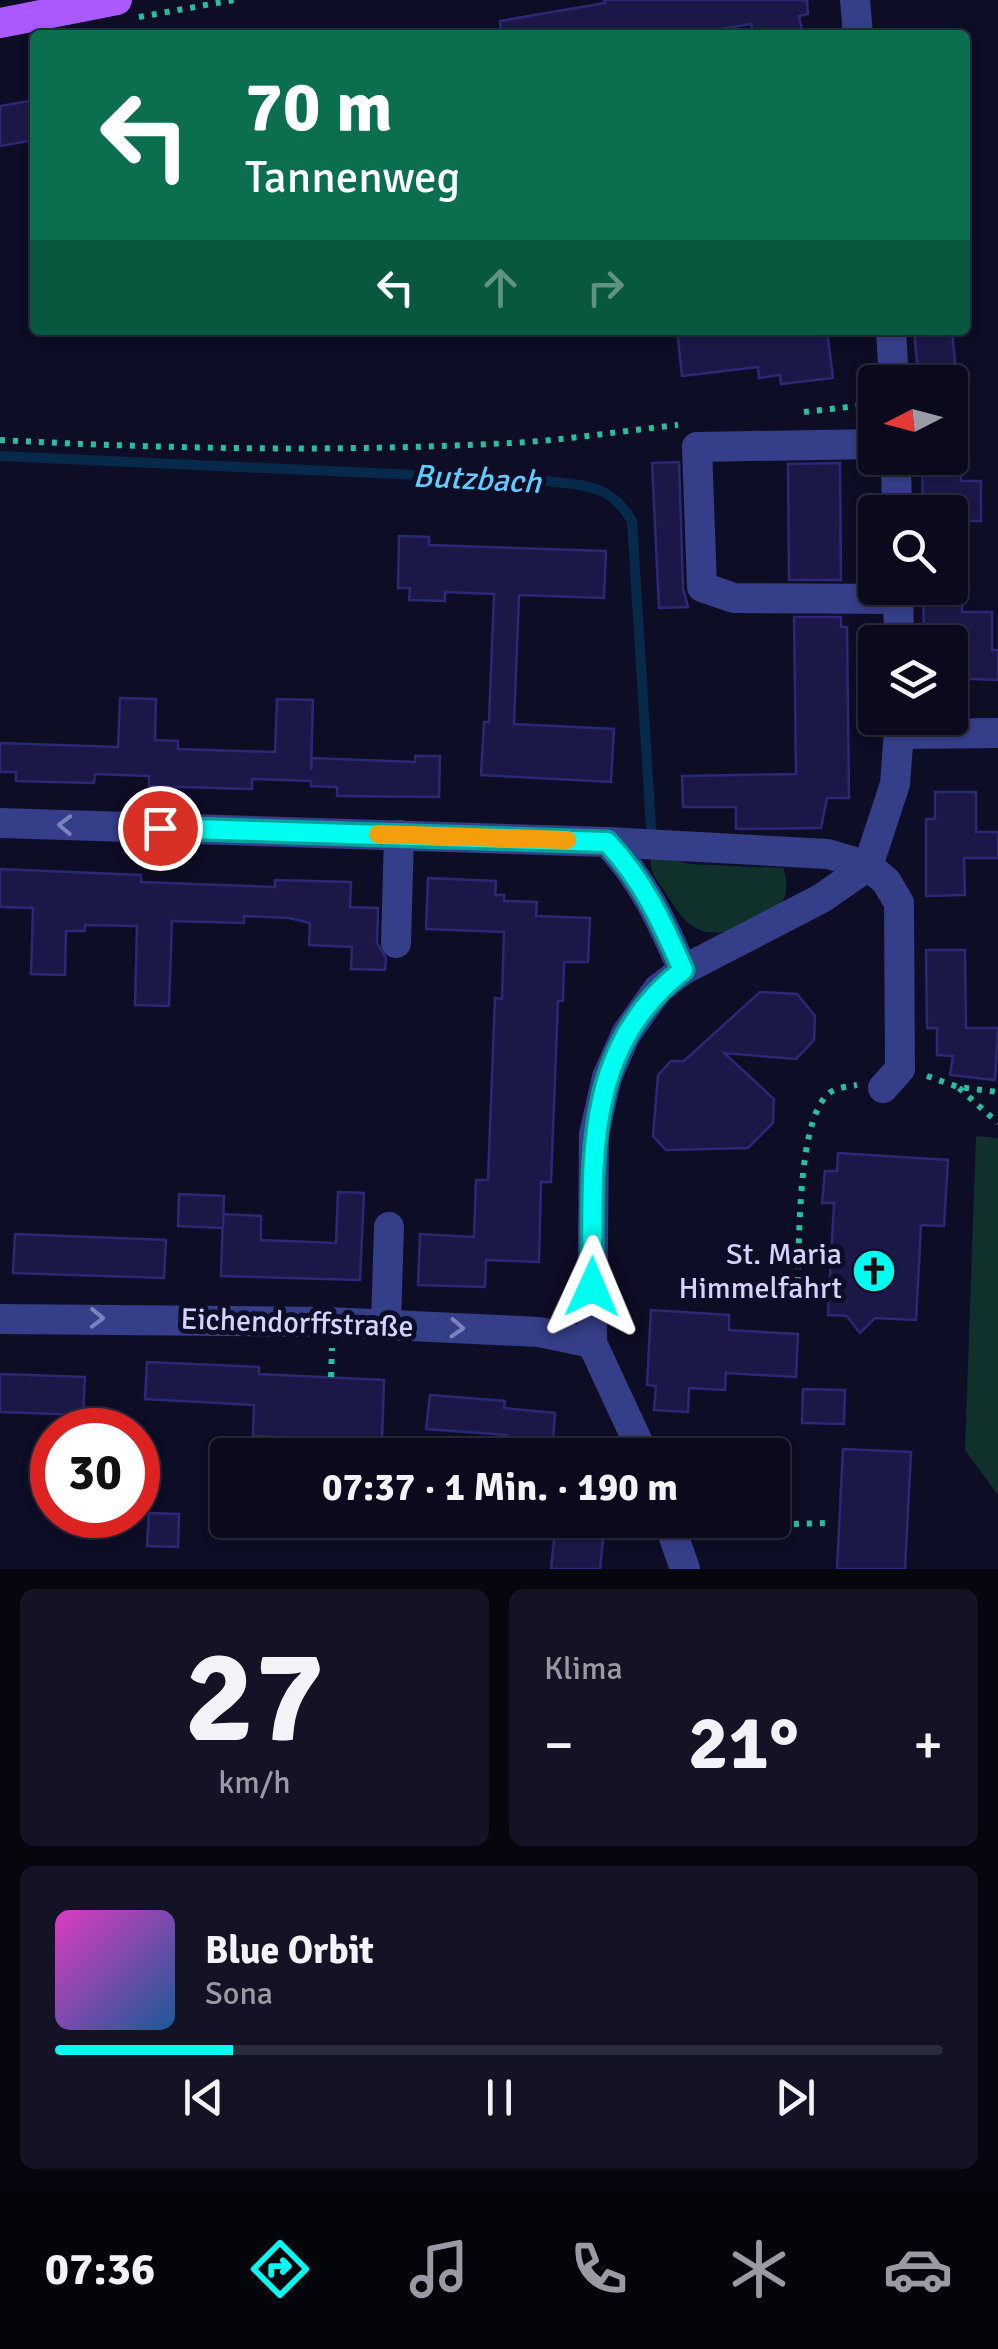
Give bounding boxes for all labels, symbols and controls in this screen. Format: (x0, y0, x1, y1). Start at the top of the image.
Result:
text: 70 m (245, 64, 393, 150)
icon: left (80, 70, 210, 200)
text: Tannenweg (245, 150, 460, 205)
icon: left (368, 260, 423, 315)
icon: ahead (473, 260, 528, 315)
icon: right (578, 260, 633, 315)
north arrow (858, 365, 968, 475)
map controls (858, 365, 968, 735)
water label: Butzbach (412, 456, 544, 502)
button: search (858, 495, 968, 605)
button: layers (858, 625, 968, 735)
pin (118, 786, 203, 871)
icon: arrive (133, 801, 188, 856)
one-way arrow (57, 814, 73, 835)
position arrow (540, 1235, 644, 1339)
place label: St. Maria Himmelfahrt (678, 1236, 842, 1307)
church icon: St. Maria Himmelfahrt (851, 1248, 897, 1294)
street label: Eichendorffstraße (180, 1300, 414, 1346)
one-way arrow (90, 1308, 106, 1329)
one-way arrow (450, 1317, 466, 1338)
speed limit sign: 30 (30, 1408, 160, 1538)
text: 07:37 · 1 Min. · 190 m (322, 1464, 678, 1511)
text: 27 (184, 1618, 325, 1778)
text: Klima (544, 1649, 623, 1688)
text: 21° (688, 1697, 799, 1790)
text: − (544, 1711, 574, 1779)
text: + (913, 1711, 943, 1779)
text: km/h (218, 1763, 291, 1802)
text: Blue Orbit (205, 1927, 374, 1974)
text: Sona (205, 1974, 273, 2013)
icon: previous (176, 2070, 231, 2125)
icon: pause (472, 2070, 527, 2125)
icon: next (768, 2070, 823, 2125)
icon: directions (245, 2234, 315, 2304)
icon: music (404, 2234, 474, 2304)
icon: phone (564, 2234, 634, 2304)
icon: climate (724, 2234, 794, 2304)
icon: car (883, 2234, 953, 2304)
text: 07:36 (45, 2242, 155, 2297)

